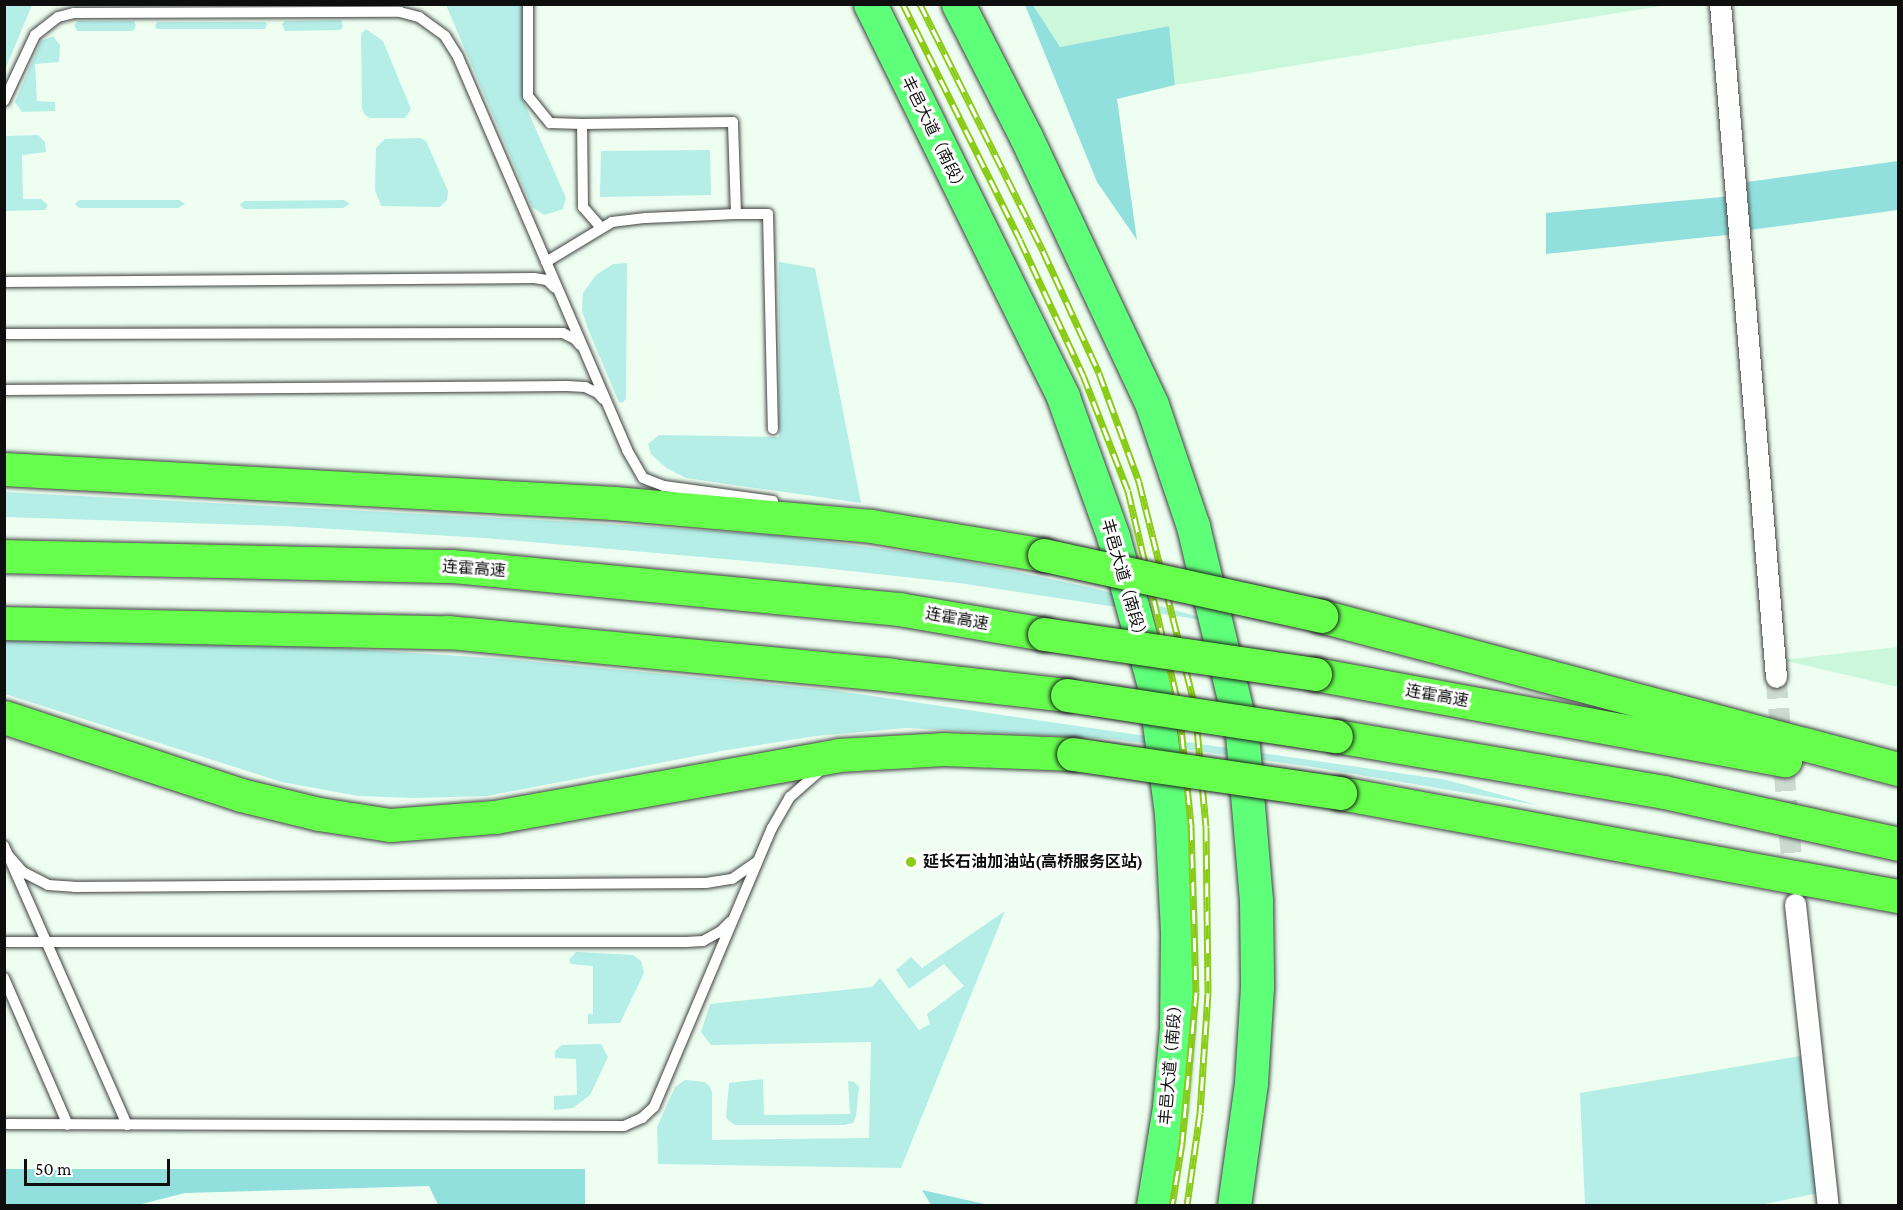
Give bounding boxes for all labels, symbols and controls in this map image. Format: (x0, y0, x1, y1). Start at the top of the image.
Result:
street label: 丰邑大道（南段） (897, 73, 971, 197)
street label: 丰邑大道（南段） (1097, 517, 1151, 645)
street label: 连霍高速 (441, 557, 507, 581)
street label: 连霍高速 (924, 604, 990, 634)
street label: 连霍高速 (1404, 681, 1470, 711)
place label: 延长石油加油站(高桥服务区站) (923, 852, 1143, 872)
marker: 延长石油加油站(高桥服务区站) (904, 855, 918, 869)
street label: 丰邑大道（南段） (1156, 996, 1186, 1126)
scale bar (27, 1147, 172, 1185)
text: 50 m (35, 1159, 72, 1179)

